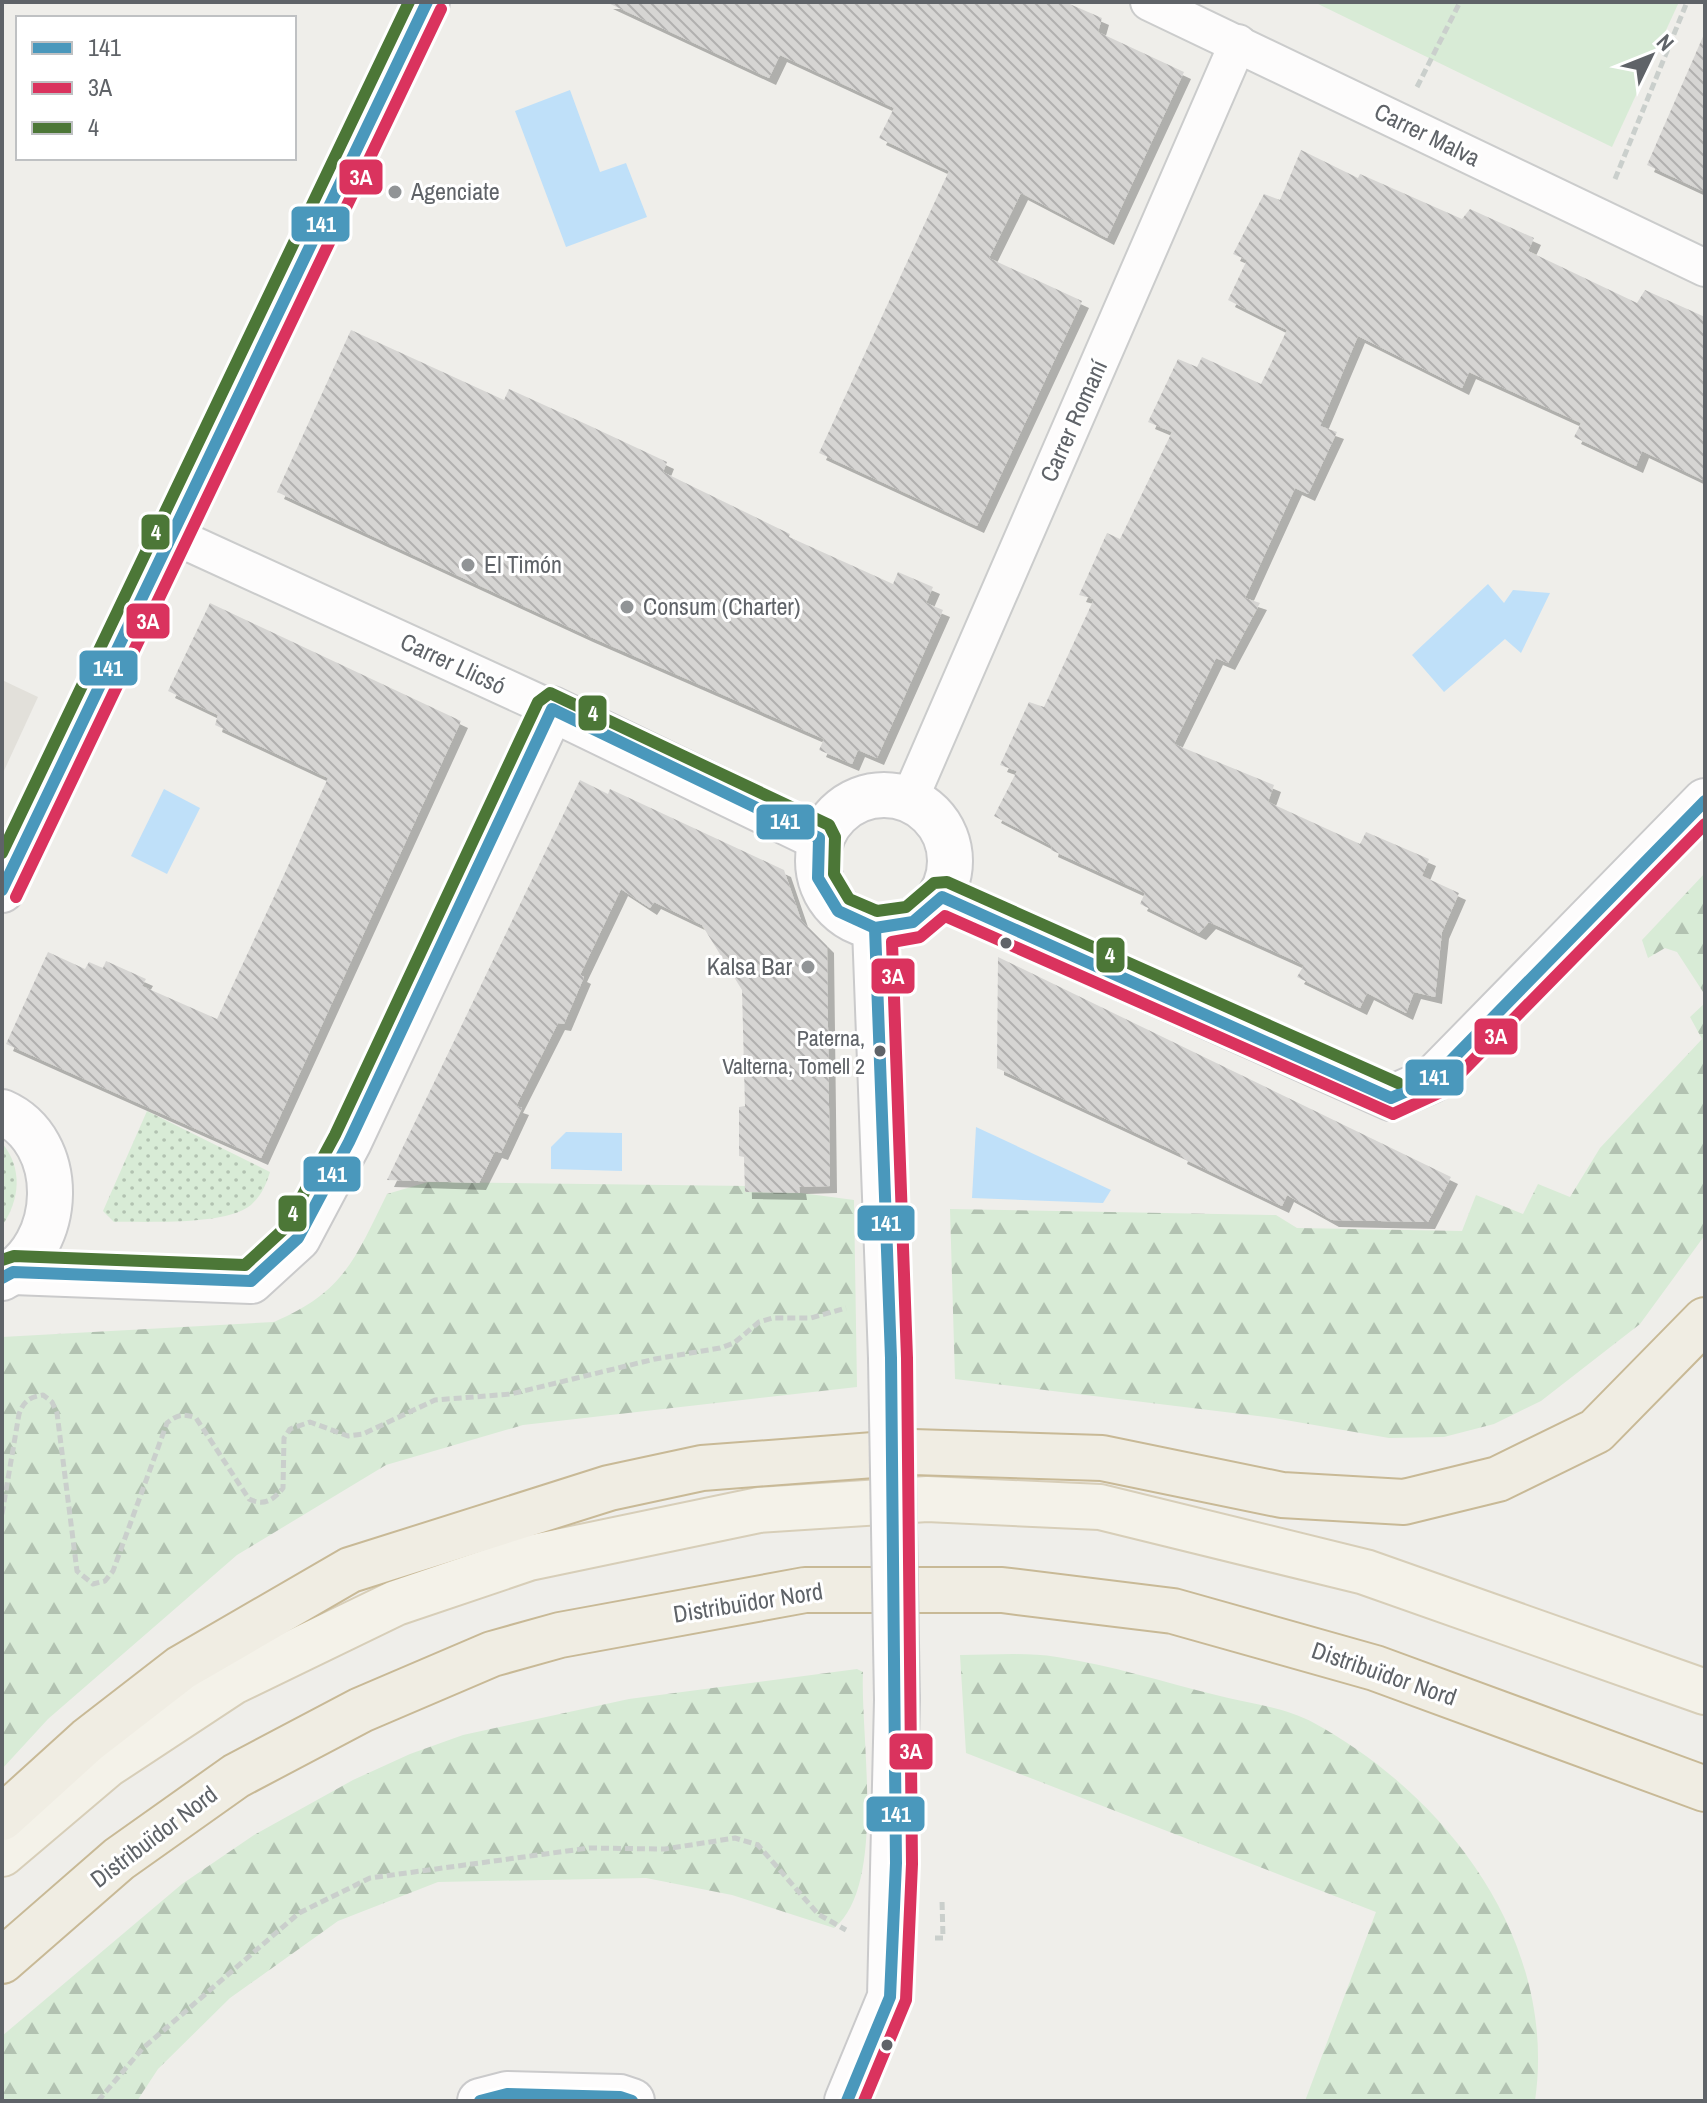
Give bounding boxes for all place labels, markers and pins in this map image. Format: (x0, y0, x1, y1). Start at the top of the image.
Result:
place label: Agenciate (410, 175, 500, 207)
marker: Agenciate (386, 183, 404, 201)
place label: El Timón (484, 548, 562, 580)
marker: El Timón (459, 556, 477, 574)
place label: Consum (Charter) (643, 590, 800, 622)
marker: Consum (Charter) (618, 598, 636, 616)
unlabelled marker (998, 935, 1014, 951)
place label: Kalsa Bar (707, 950, 792, 982)
marker: Kalsa Bar (799, 958, 817, 976)
place label: Paterna, Valterna, Tomell 2 (722, 1023, 865, 1081)
marker: Paterna, Valterna, Tomell 2 (872, 1043, 888, 1059)
unlabelled marker (879, 2037, 895, 2053)

